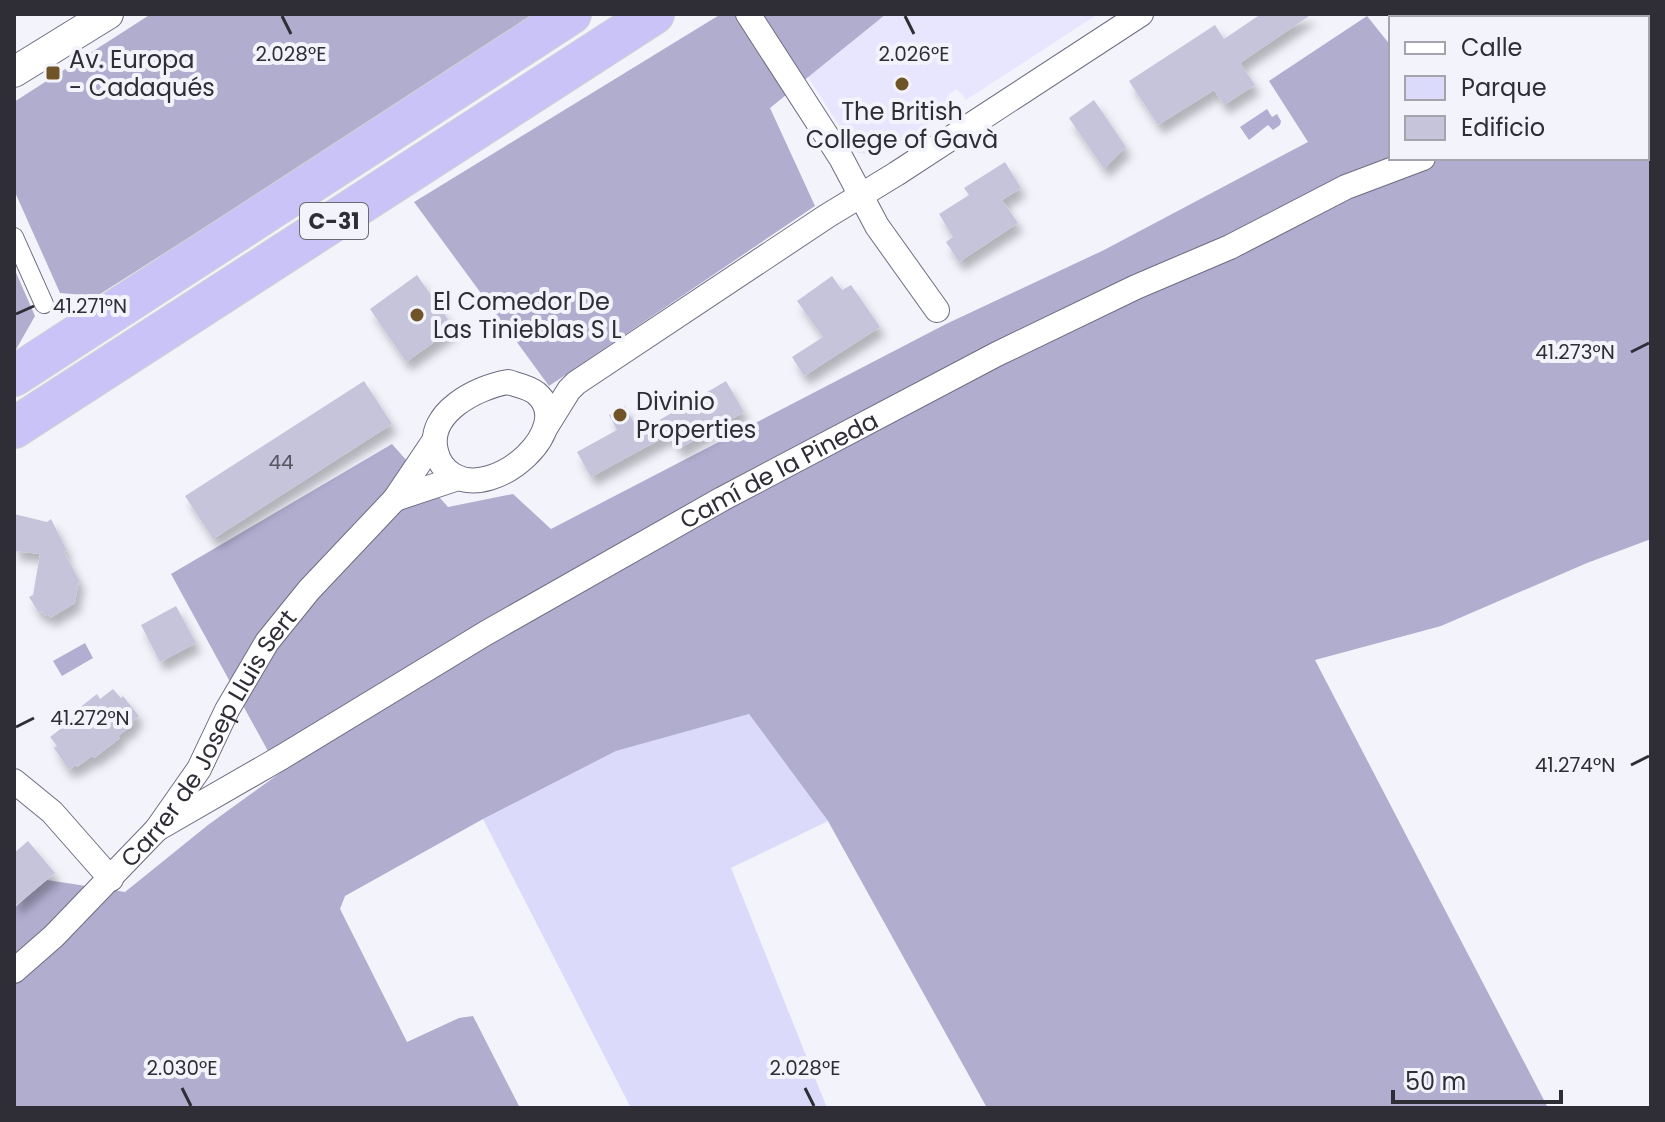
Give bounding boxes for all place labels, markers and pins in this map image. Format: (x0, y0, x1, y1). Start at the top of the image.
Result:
place label: Av. Europa - Cadaqués (69, 43, 215, 104)
marker: Av. Europa - Cadaqués (44, 64, 62, 82)
marker: The British College of Gavà (893, 75, 911, 93)
place label: The British College of Gavà (806, 95, 998, 156)
place label: El Comedor De Las Tinieblas S L (433, 285, 622, 346)
marker: El Comedor De Las Tinieblas S L (408, 306, 426, 324)
place label: Divinio Properties (636, 385, 756, 446)
marker: Divinio Properties (611, 406, 629, 424)

